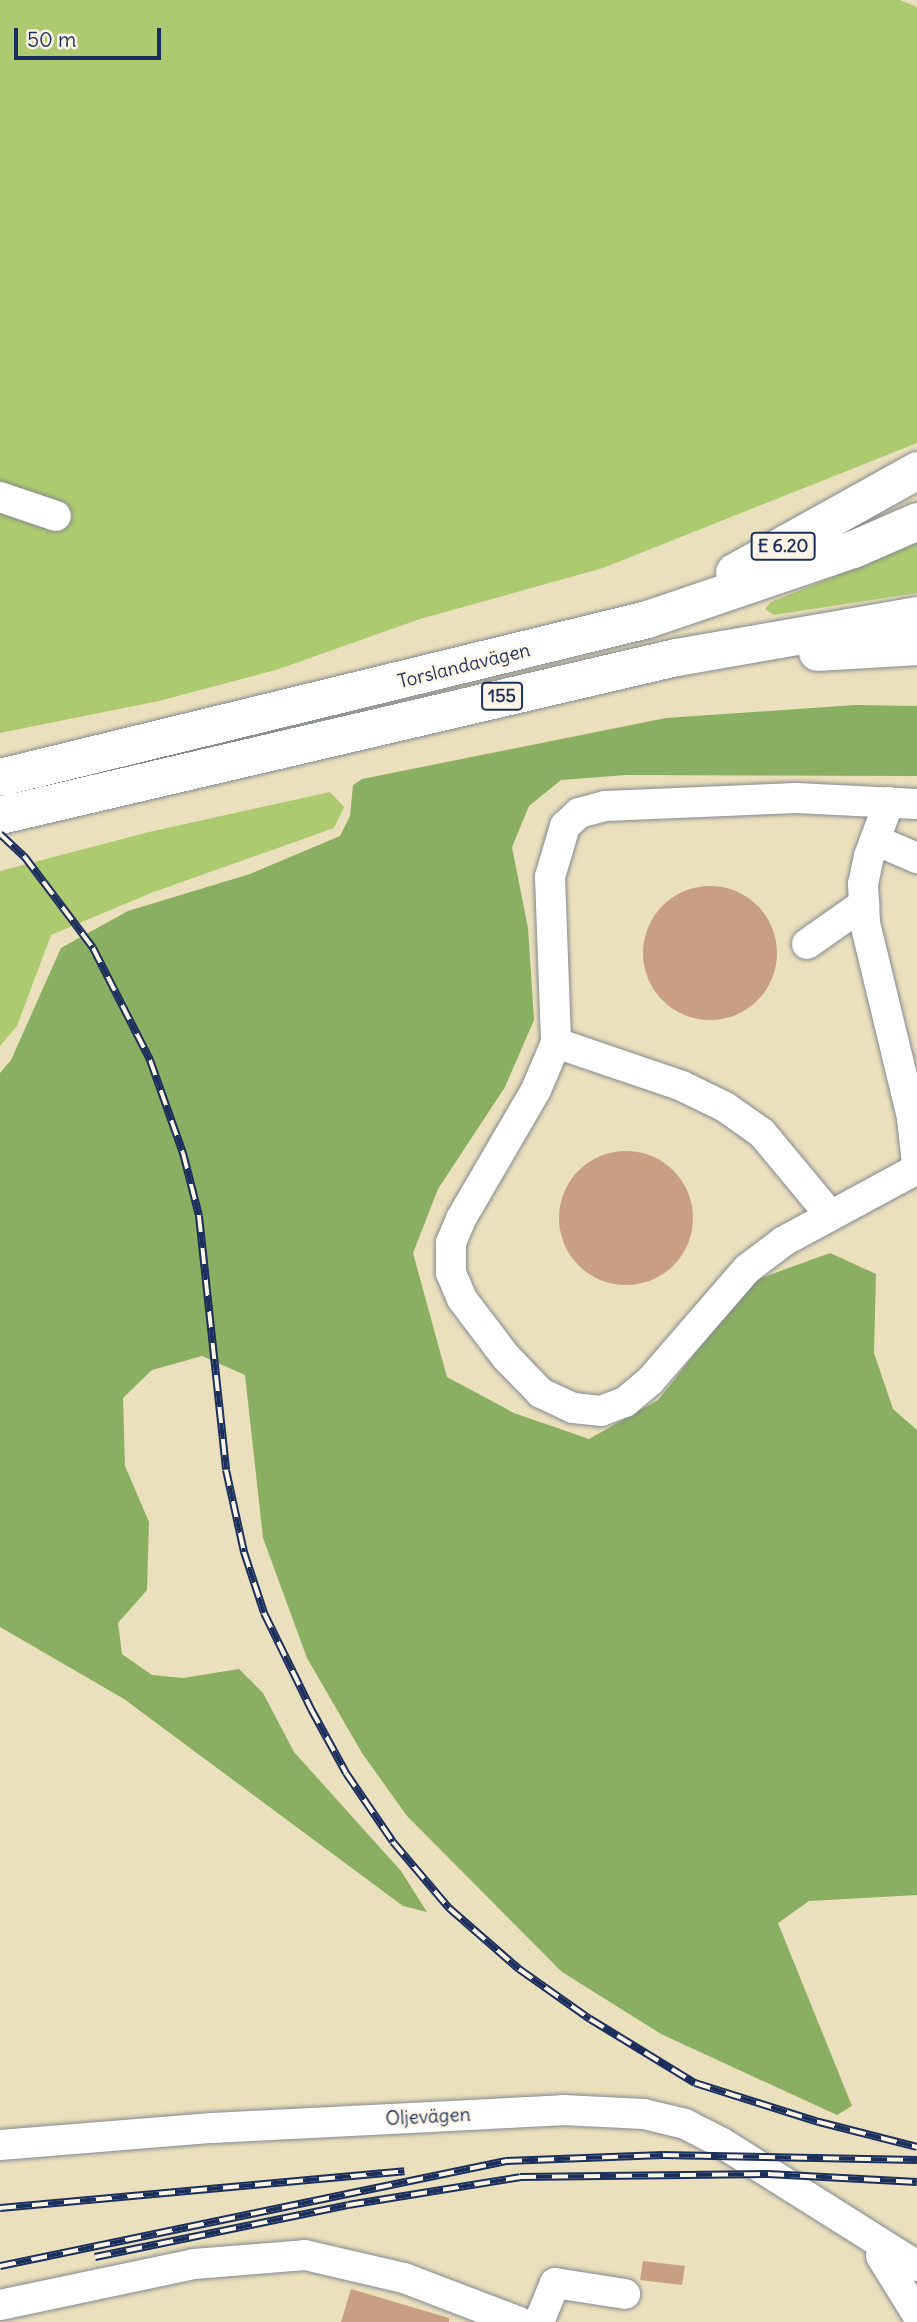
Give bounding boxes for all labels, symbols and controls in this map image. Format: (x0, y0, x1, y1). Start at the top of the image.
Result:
scale bar (18, 14, 164, 58)
text: 50 m (27, 26, 76, 53)
road number: E 6.20 (750, 532, 816, 560)
street label: Torslandavägen (395, 639, 533, 693)
road number: 155 (481, 682, 523, 710)
street label: Oljevägen (385, 2103, 471, 2131)

